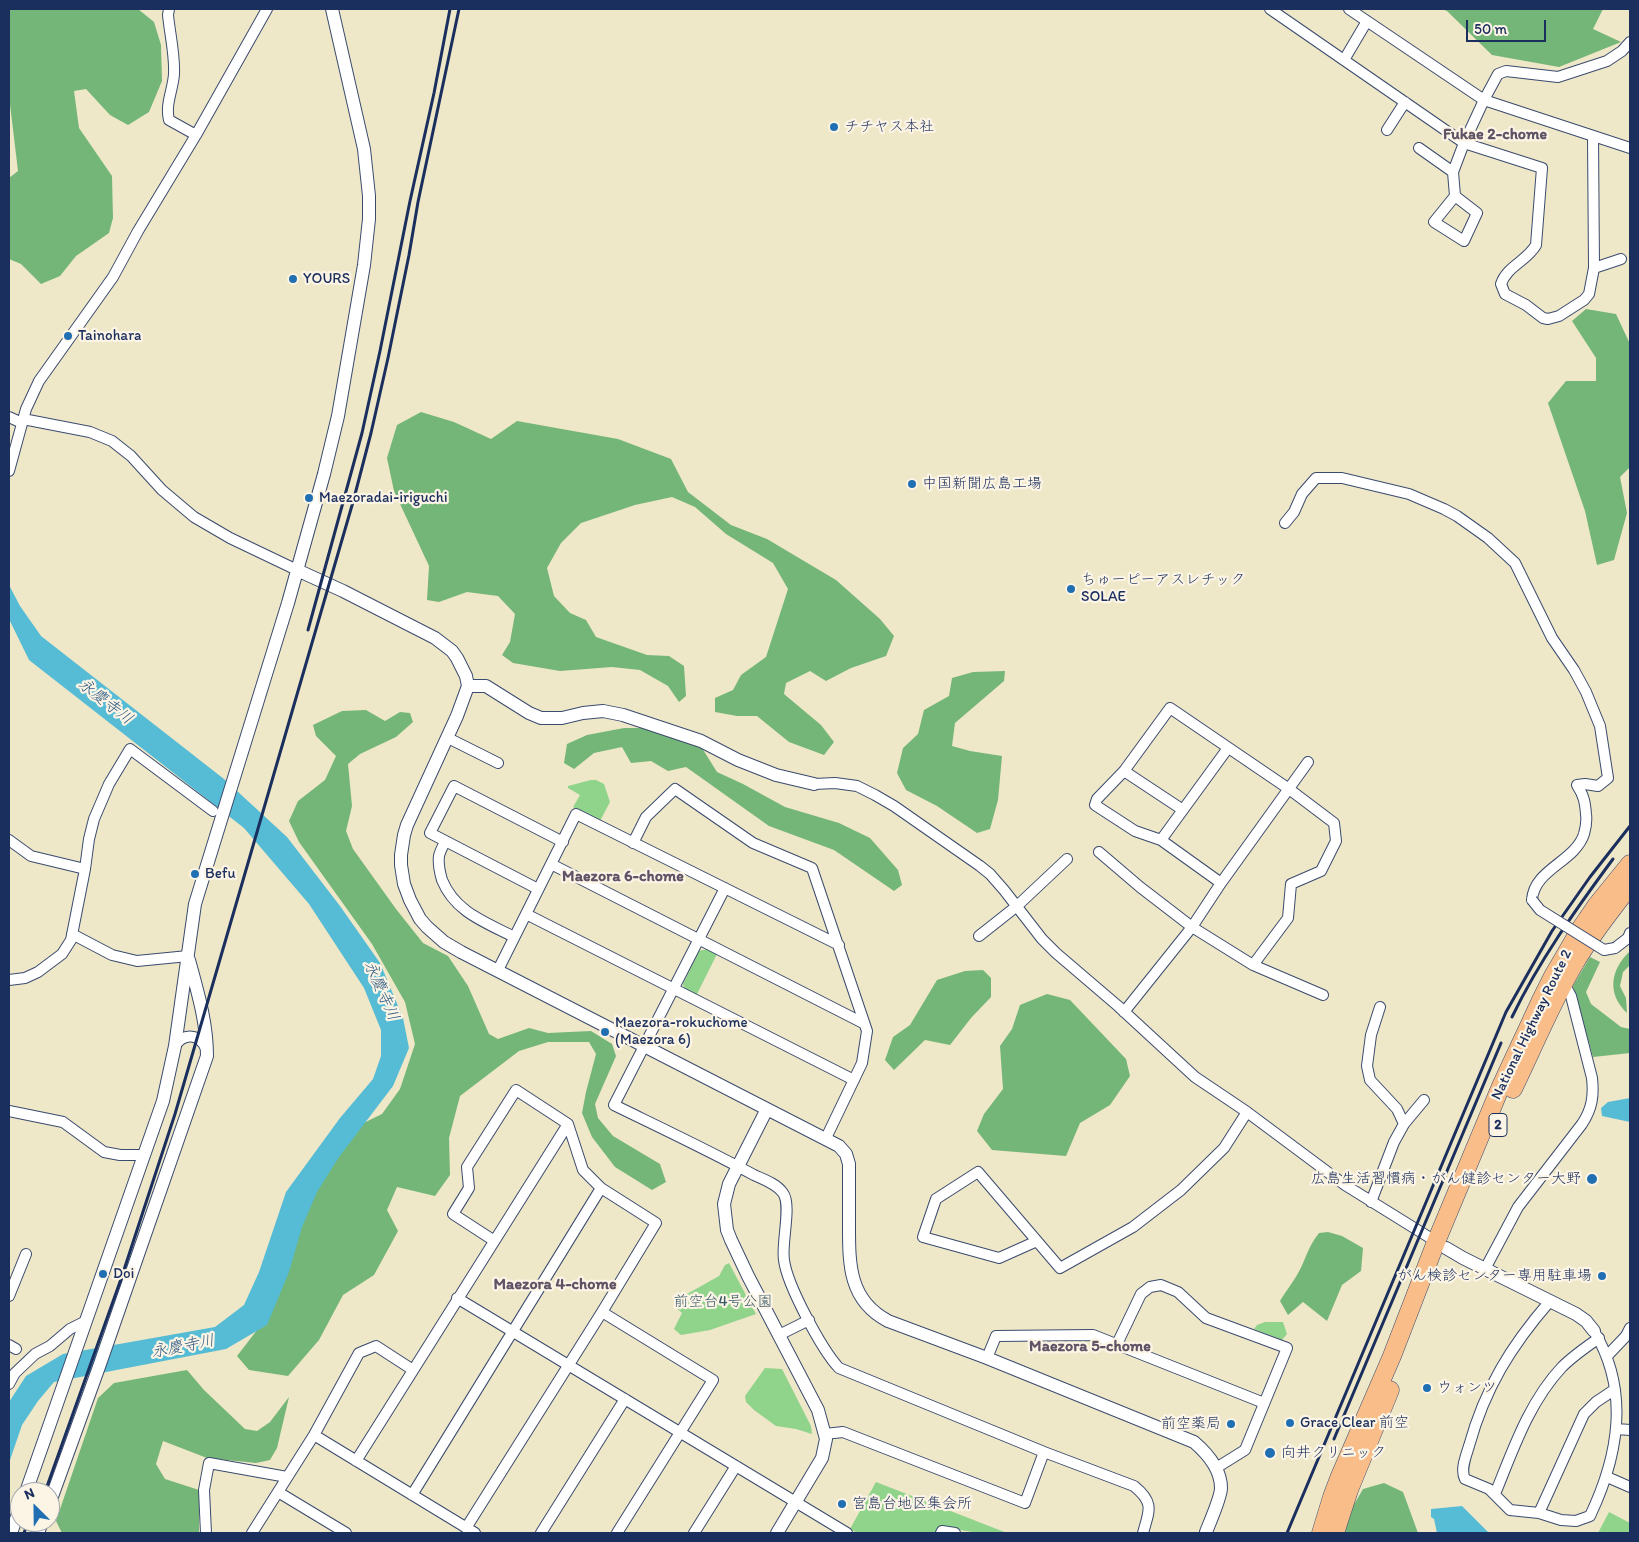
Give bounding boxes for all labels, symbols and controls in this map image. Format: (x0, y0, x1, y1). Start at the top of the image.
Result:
scale bar (1469, 10, 1549, 42)
text: 50 m (1474, 20, 1507, 38)
place label: チチヤス本社 (844, 118, 934, 136)
marker: チチヤス本社 (828, 121, 840, 133)
district label: Fukae 2-chome (1443, 125, 1547, 145)
place label: YOURS (303, 270, 350, 288)
marker: YOURS (287, 273, 299, 285)
place label: Tainohara (78, 327, 141, 345)
marker: Tainohara (62, 330, 74, 342)
place label: 中国新聞広島工場 (922, 475, 1042, 493)
marker: 中国新聞広島工場 (906, 478, 918, 490)
place label: Maezoradai-iriguchi (319, 489, 448, 507)
marker: Maezoradai-iriguchi (303, 492, 315, 504)
place label: ちゅーピーアスレチック SOLAE (1081, 571, 1245, 606)
marker: ちゅーピーアスレチック SOLAE (1065, 583, 1077, 595)
water label: 永慶寺川 (74, 675, 136, 729)
place label: Befu (205, 865, 236, 883)
district label: Maezora 6-chome (562, 867, 684, 887)
marker: Befu (189, 868, 201, 880)
street label: National Highway Route 2 (1488, 947, 1576, 1103)
water label: 永慶寺川 (359, 958, 403, 1024)
place label: Maezora-rokuchome (Maezora 6) (615, 1014, 748, 1049)
marker: Maezora-rokuchome (Maezora 6) (599, 1026, 611, 1038)
road number: 2 (1489, 1114, 1507, 1136)
place label: 広島生活習慣病・がん健診センター大野 (1311, 1170, 1581, 1188)
marker: 広島生活習慣病・がん健診センター大野 (1585, 1172, 1599, 1186)
place label: Doi (113, 1265, 134, 1283)
place label: がん検診センター専用駐車場 (1397, 1267, 1592, 1285)
marker: Doi (97, 1268, 109, 1280)
marker: がん検診センター専用駐車場 (1596, 1270, 1608, 1282)
district label: Maezora 4-chome (493, 1275, 617, 1295)
park label: 前空台4号公園 (673, 1293, 773, 1311)
water label: 永慶寺川 (150, 1331, 216, 1363)
district label: Maezora 5-chome (1029, 1337, 1151, 1357)
place label: ウォンツ (1437, 1379, 1497, 1397)
marker: ウォンツ (1421, 1382, 1433, 1394)
place label: Grace Clear 前空 (1300, 1414, 1409, 1432)
place label: 前空薬局 (1161, 1415, 1221, 1433)
marker: Grace Clear 前空 (1284, 1417, 1296, 1429)
marker: 前空薬局 (1225, 1418, 1237, 1430)
place label: 向井クリニック (1281, 1444, 1386, 1462)
marker: 向井クリニック (1263, 1446, 1277, 1460)
north arrow (10, 1482, 60, 1532)
text: N (22, 1484, 37, 1503)
place label: 宮島台地区集会所 (852, 1495, 972, 1513)
marker: 宮島台地区集会所 (836, 1498, 848, 1510)

